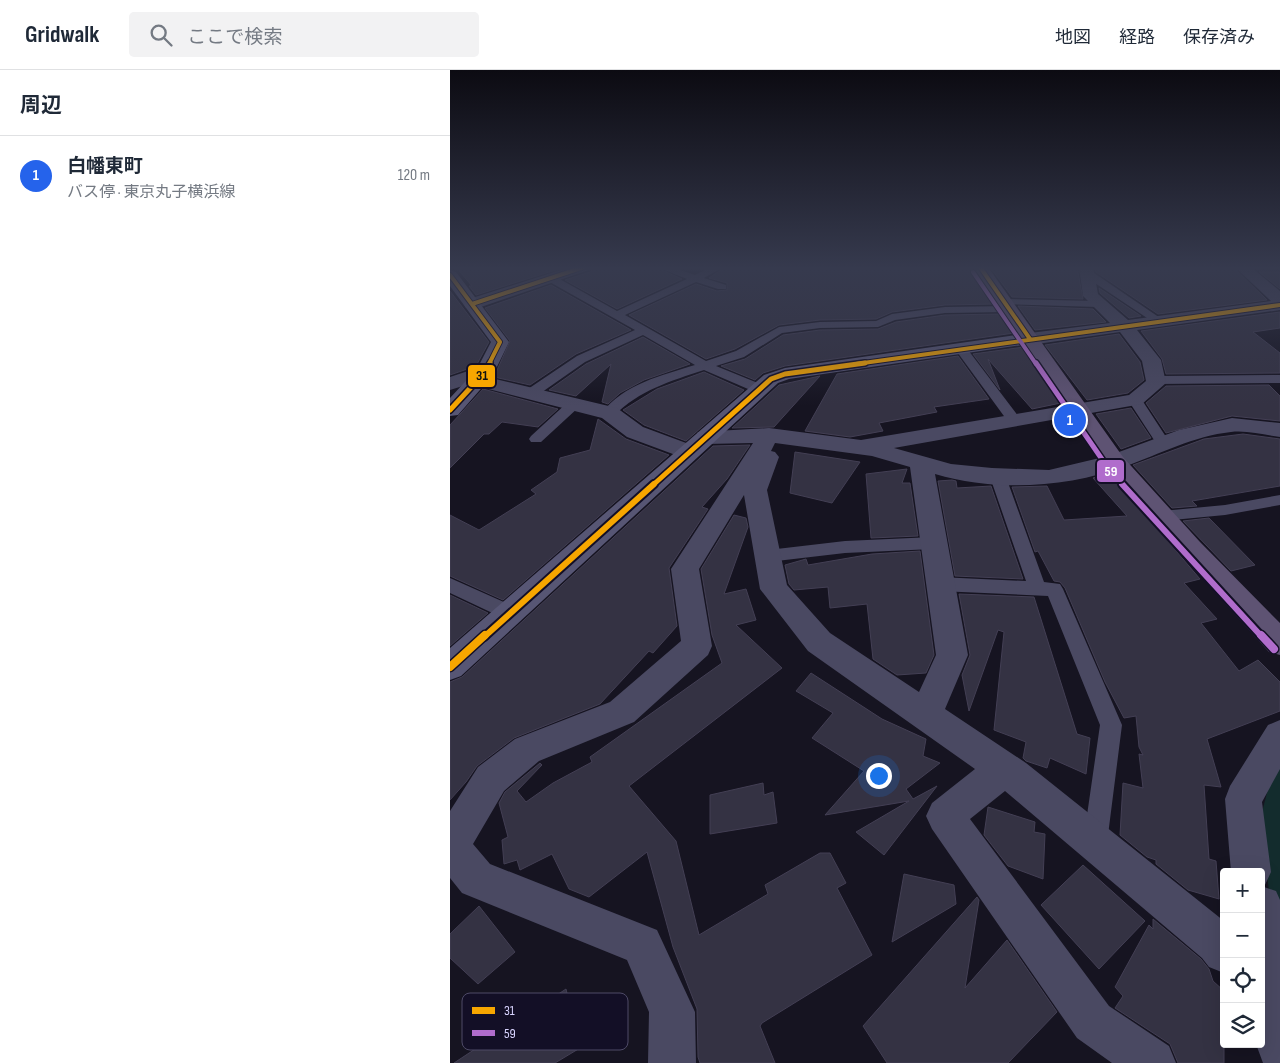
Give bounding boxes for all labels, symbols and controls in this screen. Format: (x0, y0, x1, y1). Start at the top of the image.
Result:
search box (129, 12, 479, 57)
text: Gridwalk (25, 20, 99, 49)
icon: search (147, 21, 175, 49)
text: ここで検索 (187, 26, 282, 49)
text: 地図 (1055, 27, 1091, 48)
text: 経路 (1119, 27, 1155, 48)
text: 保存済み (1183, 27, 1255, 48)
text: 周辺 (20, 93, 62, 118)
text: 白幡東町 (67, 155, 143, 178)
text: 1 (33, 166, 39, 185)
text: 120 m (398, 166, 430, 185)
text: バス停 · 東京丸子横浜線 (67, 183, 235, 202)
line badge: 31 (467, 364, 496, 388)
text: 31 (476, 367, 488, 384)
pin: 1 (1054, 401, 1086, 439)
line badge: 59 (1096, 459, 1125, 483)
text: 59 (1105, 463, 1118, 480)
your location (866, 763, 892, 789)
map controls (1220, 868, 1265, 1048)
button: + (1220, 868, 1265, 913)
button: − (1220, 913, 1265, 958)
button: locate (1220, 958, 1265, 1003)
legend (462, 993, 628, 1050)
text: 31 (504, 1002, 515, 1019)
button: layers (1220, 1003, 1265, 1048)
text: 59 (504, 1025, 516, 1042)

